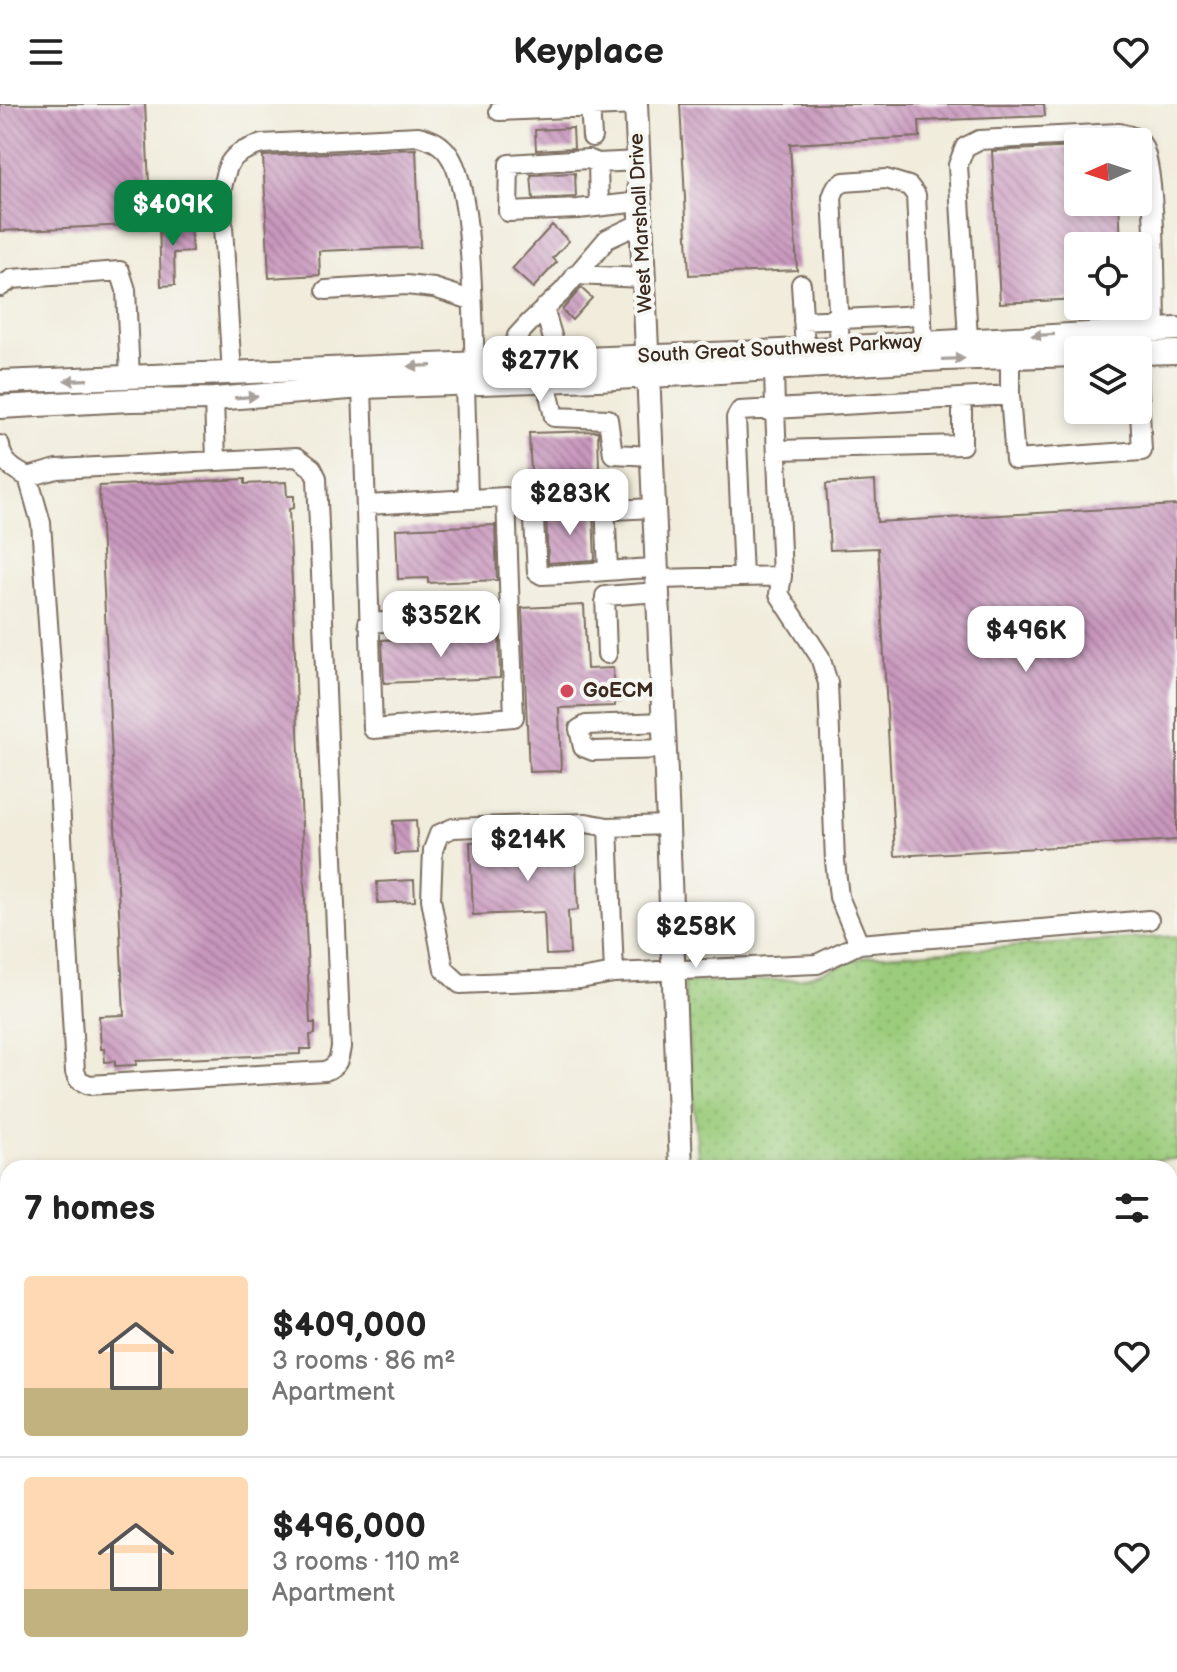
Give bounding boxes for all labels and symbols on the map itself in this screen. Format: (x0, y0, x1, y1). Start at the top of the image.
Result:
north arrow (1064, 128, 1152, 216)
street label: West Marshall Drive (624, 132, 658, 313)
pin: $409K (117, 180, 229, 248)
one-way arrow (1030, 329, 1055, 342)
street label: South Great Southwest Parkway (637, 330, 923, 368)
pin: $277K (484, 336, 596, 404)
one-way arrow (941, 352, 966, 365)
one-way arrow (407, 360, 432, 373)
one-way arrow (63, 373, 88, 386)
one-way arrow (234, 390, 259, 403)
pin: $283K (514, 469, 626, 537)
pin: $352K (385, 591, 497, 659)
pin: $496K (970, 606, 1082, 674)
place label: GoECM (583, 679, 654, 703)
marker: GoECM (558, 682, 576, 700)
pin: $214K (472, 815, 584, 883)
pin: $258K (640, 902, 752, 970)

